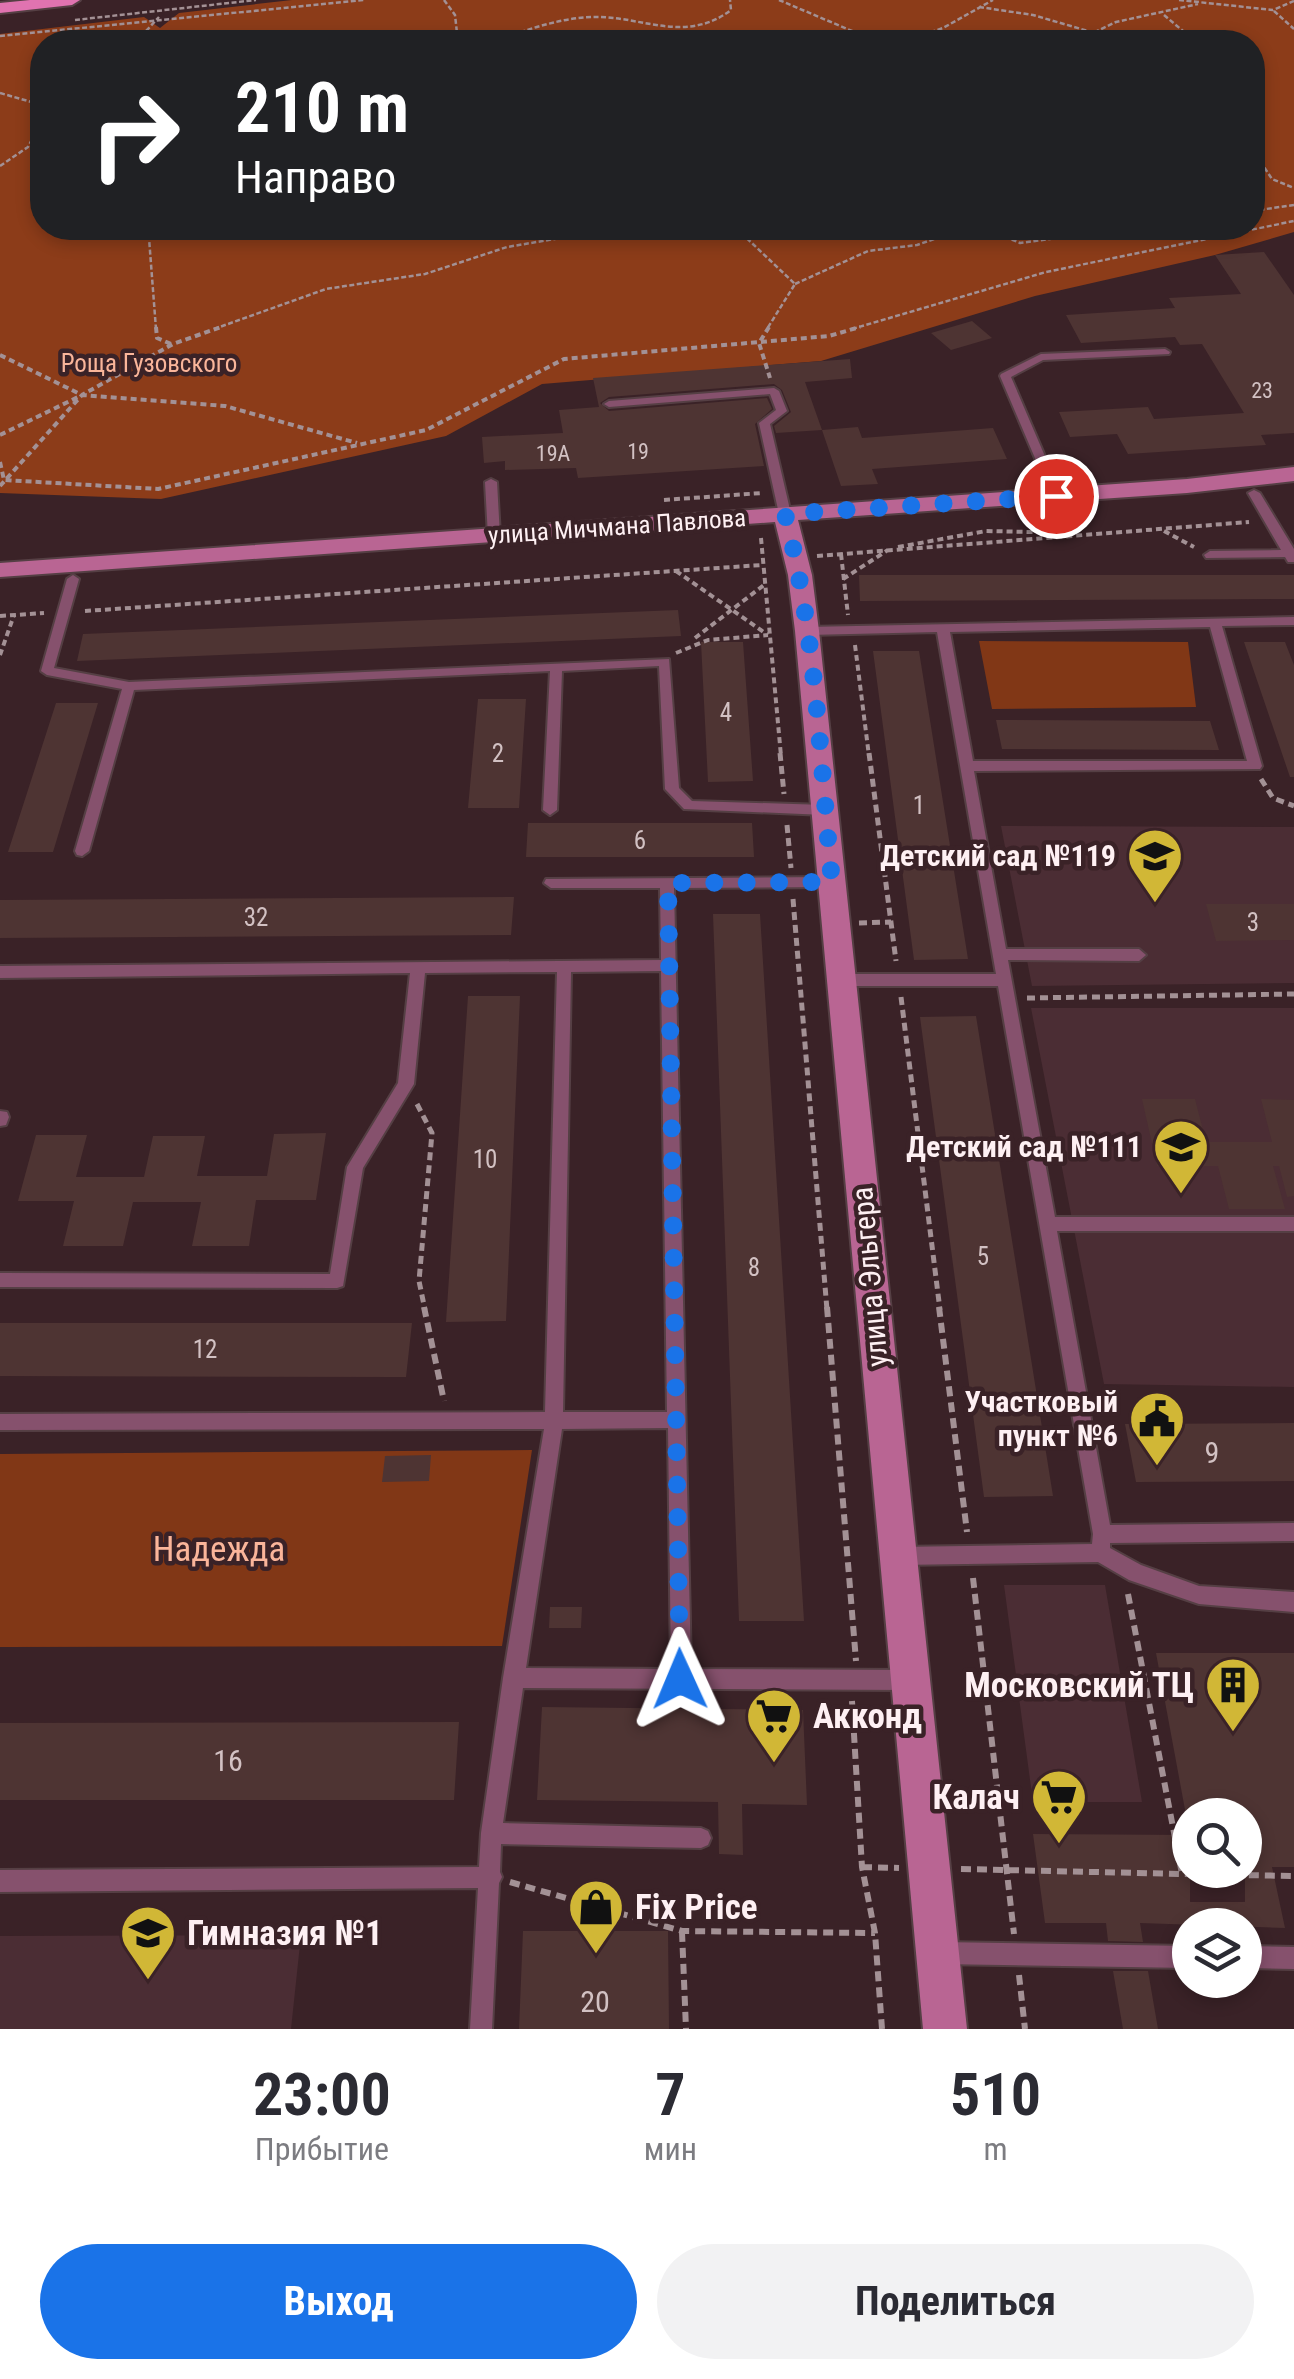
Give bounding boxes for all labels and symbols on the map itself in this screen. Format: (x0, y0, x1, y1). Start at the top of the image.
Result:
park label: Роща Гузовского (61, 349, 237, 378)
house number: 23 (1251, 378, 1273, 403)
house number: 19 (627, 439, 649, 464)
house number: 19А (536, 441, 571, 466)
pin (1014, 454, 1099, 539)
street label: улица Мичмана Павлова (487, 503, 747, 550)
house number: 4 (720, 698, 732, 727)
house number: 2 (492, 739, 504, 768)
house number: 1 (913, 791, 925, 820)
house number: 6 (634, 826, 646, 855)
school or university icon: Детский сад №119 (1125, 826, 1185, 905)
place label: Детский сад №119 (880, 838, 1116, 873)
house number: 32 (244, 903, 268, 932)
house number: 3 (1247, 908, 1259, 937)
school or university icon: Детский сад №111 (1151, 1117, 1211, 1196)
place label: Детский сад №111 (906, 1129, 1142, 1164)
house number: 10 (473, 1145, 497, 1174)
street label: улица Эльгера (844, 1186, 895, 1369)
house number: 5 (977, 1242, 989, 1271)
house number: 8 (748, 1253, 760, 1282)
house number: 12 (193, 1335, 217, 1364)
place label: Участковый пункт №6 (964, 1384, 1118, 1453)
public building icon: Участковый пункт №6 (1127, 1389, 1187, 1468)
house number: 9 (1205, 1435, 1219, 1470)
park label: Надежда (153, 1529, 285, 1570)
position arrow (628, 1627, 732, 1731)
building icon: Московский ТЦ (1203, 1655, 1263, 1734)
place label: Московский ТЦ (964, 1665, 1194, 1706)
supermarket icon: Акконд (744, 1686, 804, 1765)
place label: Акконд (813, 1696, 922, 1737)
house number: 16 (213, 1743, 243, 1778)
supermarket icon: Калач (1029, 1767, 1089, 1846)
place label: Калач (933, 1777, 1020, 1818)
shop icon: Fix Price (566, 1877, 626, 1956)
place label: Fix Price (635, 1887, 758, 1928)
school or university icon: Гимназия №1 (118, 1903, 178, 1982)
place label: Гимназия №1 (187, 1913, 383, 1954)
house number: 20 (580, 1984, 610, 2019)

